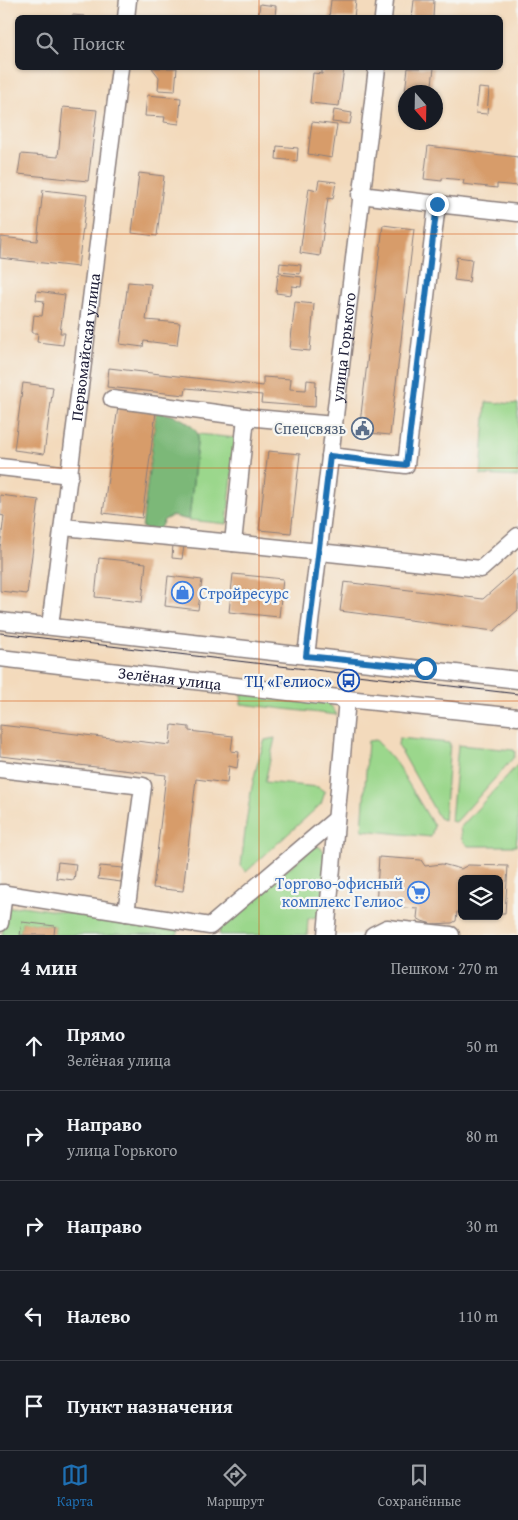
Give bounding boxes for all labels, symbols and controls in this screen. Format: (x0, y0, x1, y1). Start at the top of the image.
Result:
search box (15, 15, 503, 70)
icon: search (33, 29, 61, 57)
text: Поиск (73, 29, 125, 57)
north arrow (398, 85, 443, 130)
route end (426, 193, 449, 216)
street label: Первомайская улица (64, 271, 106, 423)
street label: улица Горького (325, 291, 362, 404)
place label: Спецсвязь (274, 416, 346, 440)
public building icon: Спецсвязь (350, 416, 374, 440)
shop icon: Стройресурс (171, 581, 195, 605)
place label: Стройресурс (199, 581, 289, 605)
route start (414, 657, 437, 680)
street label: Зелёная улица (117, 660, 223, 696)
place label: ТЦ «Гелиос» (245, 669, 332, 693)
bus stop icon: ТЦ «Гелиос» (336, 669, 360, 693)
place label: Торгово-офисный комплекс Гелиос (275, 871, 403, 913)
map controls (458, 875, 503, 920)
button: layers (458, 875, 503, 920)
supermarket icon: Торгово-офисный комплекс Гелиос (407, 880, 431, 904)
text: 4 мин (20, 952, 77, 983)
text: Пешком · 270 m (391, 956, 498, 980)
text: Прямо (67, 1020, 125, 1048)
icon: ahead (20, 1032, 48, 1060)
text: 50 m (466, 1034, 498, 1058)
text: Зелёная улица (67, 1048, 171, 1072)
text: Направо (67, 1110, 142, 1138)
icon: right (20, 1122, 48, 1150)
text: 80 m (466, 1124, 498, 1148)
text: улица Горького (67, 1138, 177, 1162)
icon: right (20, 1212, 48, 1240)
text: Направо (67, 1212, 142, 1240)
text: 30 m (466, 1214, 498, 1238)
icon: left (20, 1302, 48, 1330)
text: Налево (67, 1302, 130, 1330)
text: 110 m (458, 1304, 498, 1328)
icon: arrive (20, 1392, 48, 1420)
text: Пункт назначения (67, 1392, 233, 1420)
tab: Карта (57, 1461, 93, 1511)
tab: Маршрут (207, 1461, 264, 1511)
tab: Сохранённые (378, 1461, 461, 1511)

